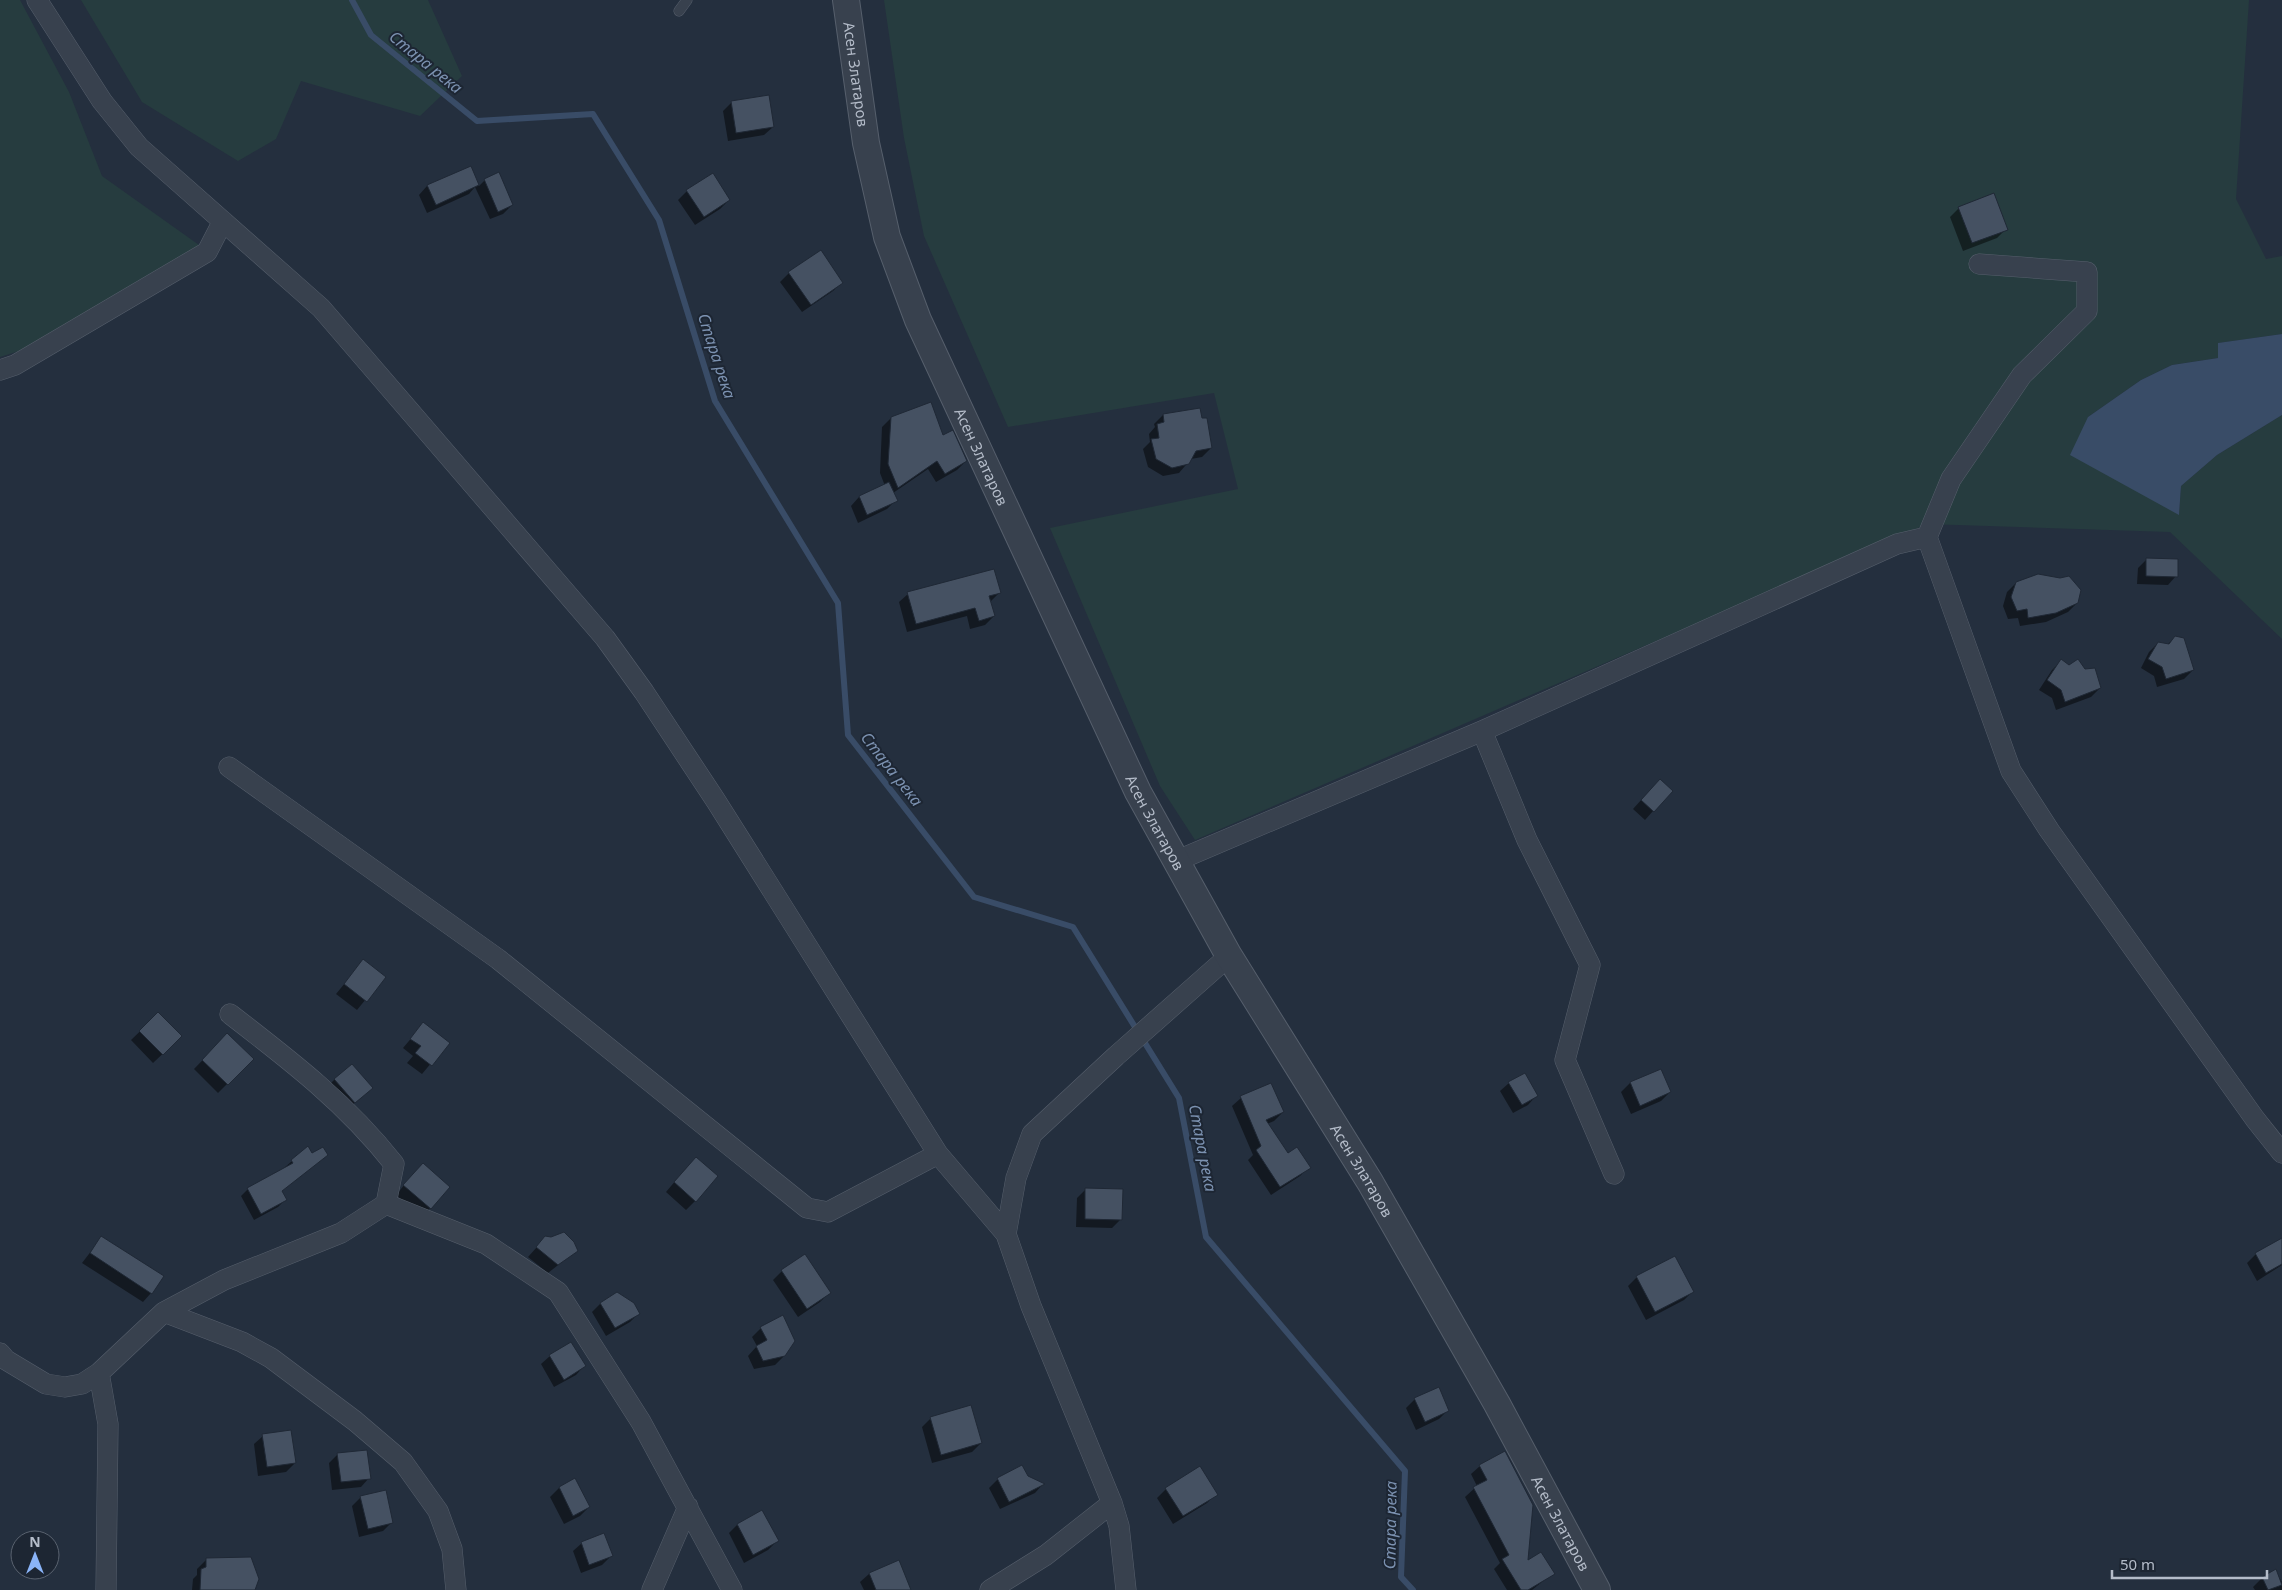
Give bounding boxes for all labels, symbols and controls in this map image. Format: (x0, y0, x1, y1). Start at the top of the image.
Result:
street label: Асен Златаров (839, 21, 874, 128)
water label: Стара река (385, 26, 467, 98)
water label: Стара река (693, 311, 741, 401)
street label: Асен Златаров (950, 405, 1013, 509)
water label: Стара река (856, 727, 928, 811)
street label: Асен Златаров (1121, 772, 1189, 874)
water label: Стара река (1184, 1103, 1222, 1193)
street label: Асен Златаров (1326, 1120, 1398, 1221)
street label: Асен Златаров (1527, 1472, 1595, 1574)
water label: Стара река (1378, 1481, 1402, 1569)
north arrow (10, 1530, 60, 1580)
text: N (29, 1532, 41, 1551)
scale bar (2112, 1548, 2267, 1580)
text: 50 m (2120, 1554, 2155, 1574)

